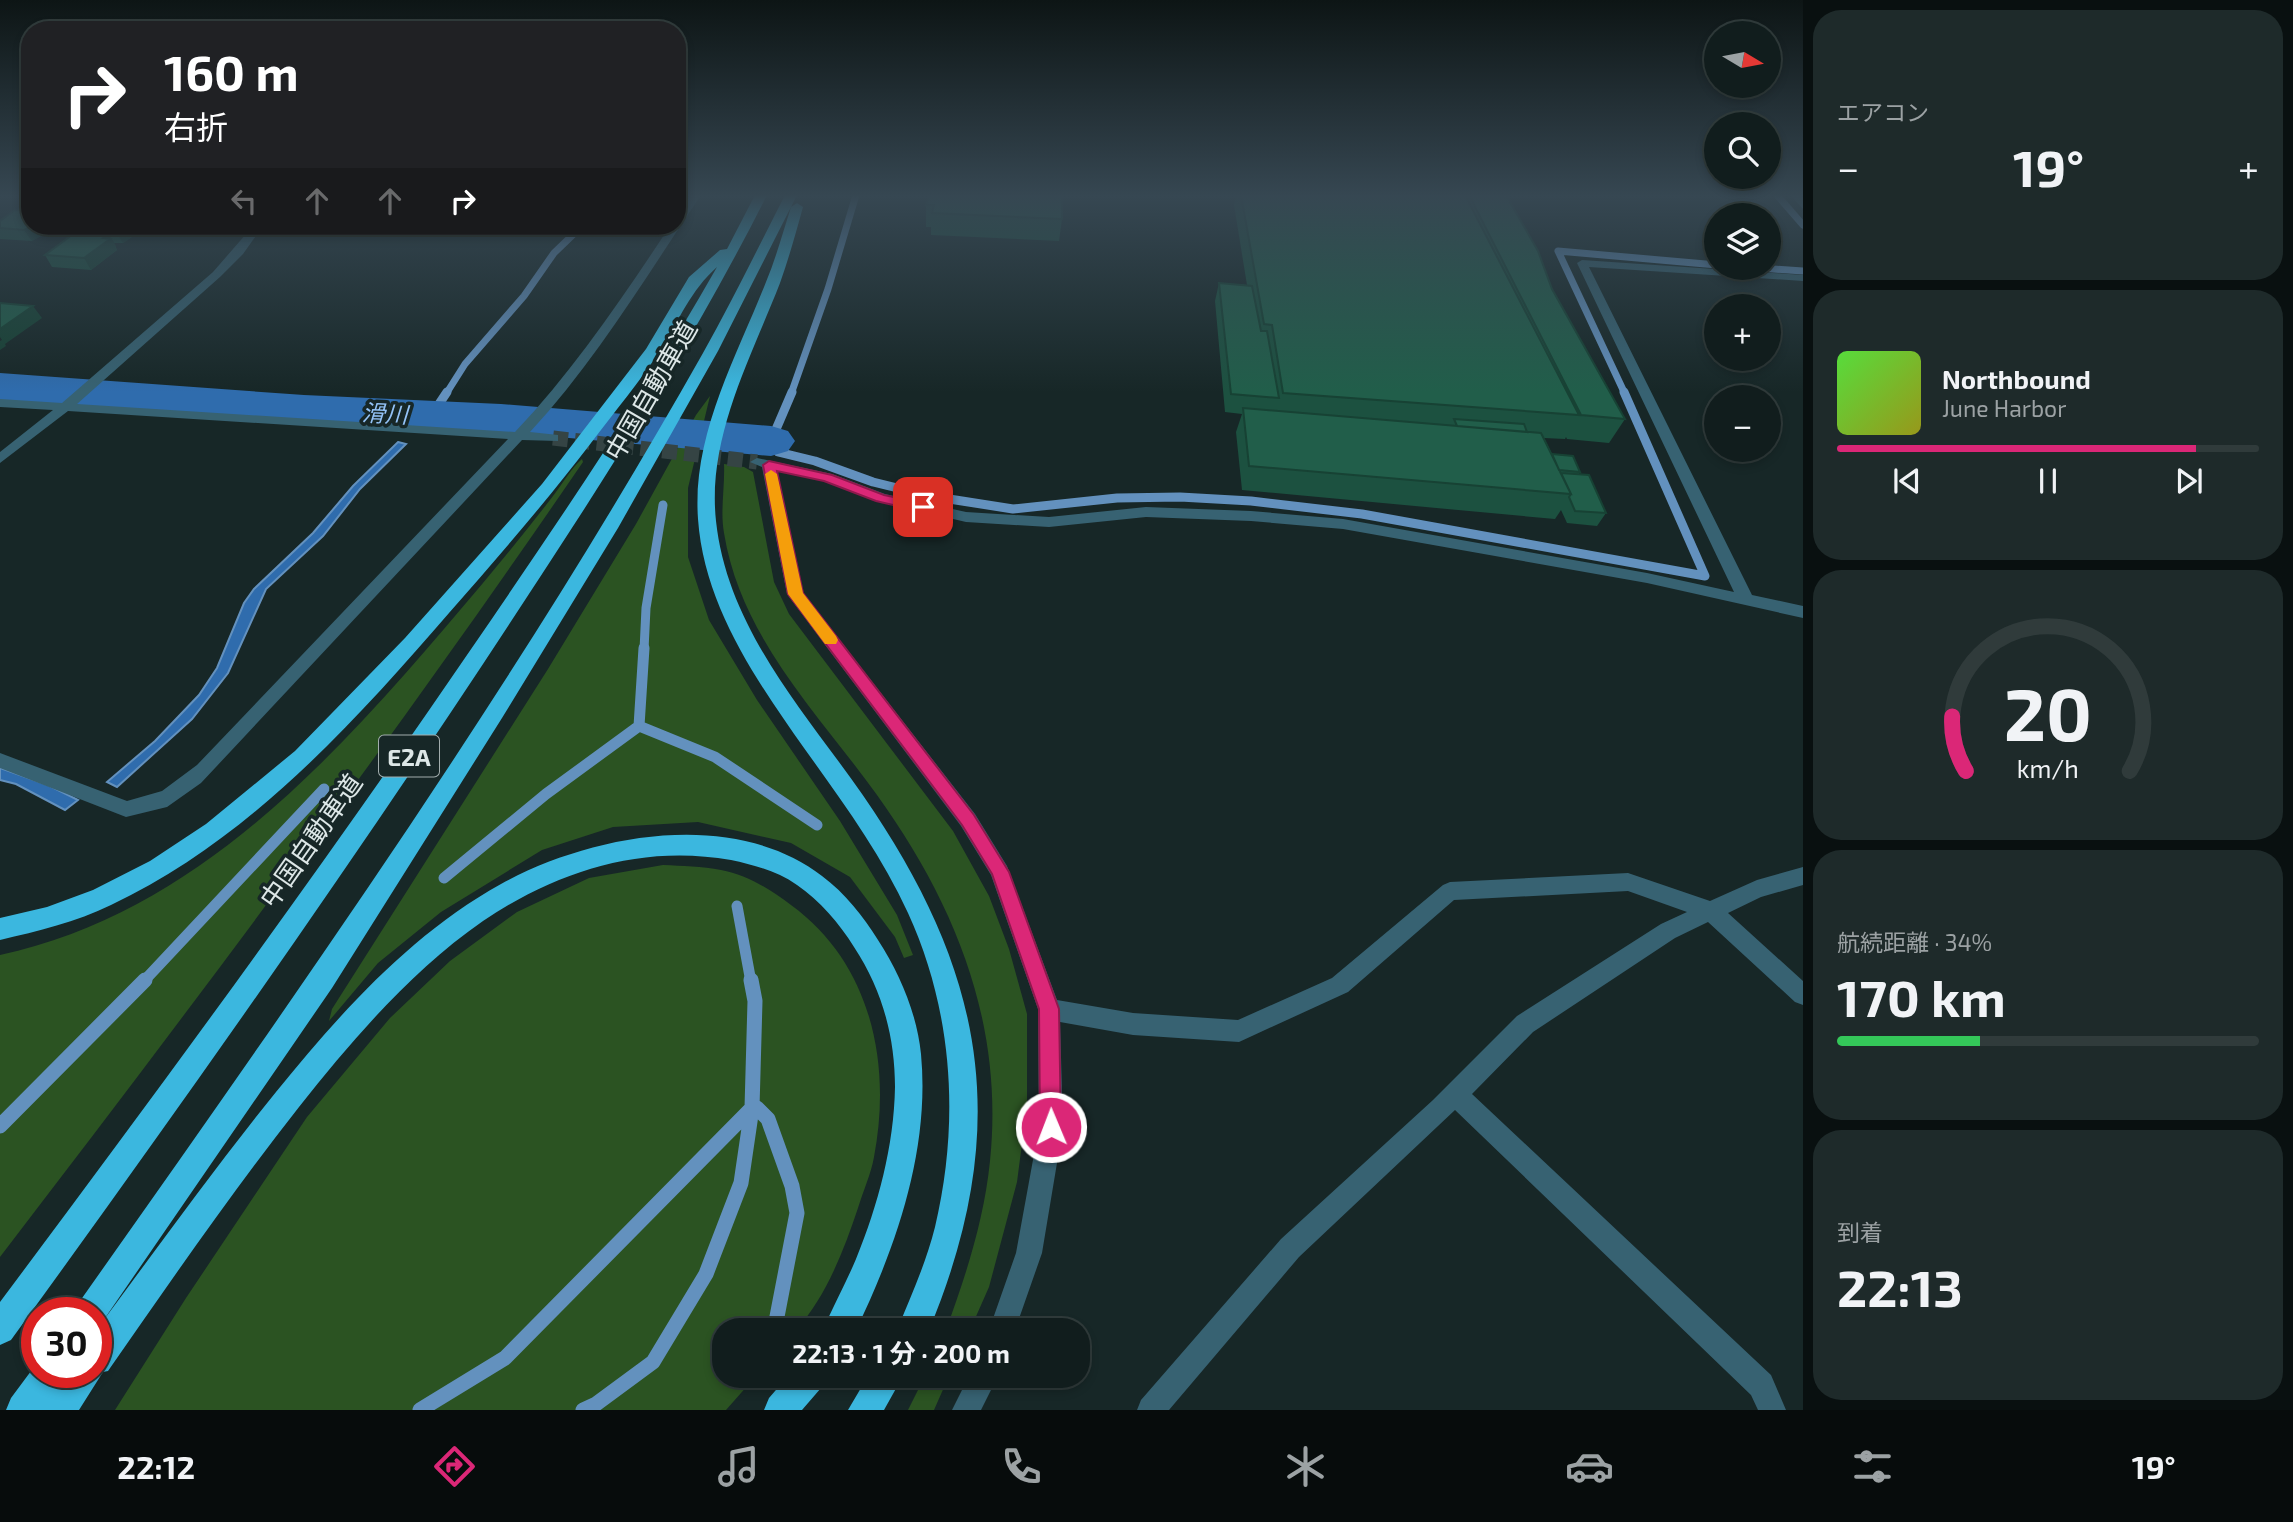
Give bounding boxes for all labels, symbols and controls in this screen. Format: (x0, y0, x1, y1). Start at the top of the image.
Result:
north arrow (1704, 21, 1782, 98)
map controls (1704, 21, 1781, 462)
text: 160 m (164, 42, 299, 101)
icon: right (49, 49, 140, 140)
text: エアコン (1837, 98, 1929, 126)
text: 右折 (164, 107, 228, 145)
button: search (1704, 112, 1781, 189)
text: 19° (2013, 135, 2084, 197)
text: − (1837, 144, 1859, 190)
text: + (2238, 144, 2259, 190)
icon: left (225, 182, 263, 220)
icon: ahead (298, 182, 336, 220)
icon: ahead (371, 182, 409, 220)
icon: right (444, 182, 482, 220)
button: layers (1704, 203, 1781, 280)
button: + (1704, 294, 1781, 371)
street label: 中国自動車道 (598, 315, 702, 465)
text: Northbound (1942, 363, 2091, 394)
button: − (1704, 385, 1781, 462)
text: June Harbor (1942, 394, 2066, 422)
water label: 滑川 (361, 398, 412, 428)
icon: previous (1888, 462, 1926, 500)
icon: pause (2029, 462, 2067, 500)
icon: next (2170, 462, 2208, 500)
pin (893, 477, 953, 537)
icon: arrive (904, 488, 942, 526)
text: 20 (2004, 668, 2092, 756)
road number: E2A (379, 736, 439, 776)
text: km/h (2017, 753, 2079, 783)
street label: 中国自動車道 (253, 767, 367, 913)
text: 航続距離 · 34% (1837, 928, 1992, 956)
text: 170 km (1837, 965, 2006, 1027)
position arrow (1014, 1090, 1088, 1164)
text: 到着 (1837, 1218, 1883, 1246)
text: 22:13 (1837, 1255, 1963, 1317)
speed limit sign: 30 (21, 1297, 112, 1388)
text: 22:13 · 1 分 · 200 m (792, 1337, 1010, 1368)
icon: directions (430, 1442, 479, 1491)
icon: music (714, 1442, 763, 1491)
icon: phone (997, 1442, 1046, 1491)
icon: climate (1281, 1442, 1330, 1491)
icon: car (1565, 1442, 1614, 1491)
icon: filters (1848, 1442, 1897, 1491)
text: 22:12 (117, 1447, 195, 1485)
text: 19° (2132, 1447, 2176, 1485)

